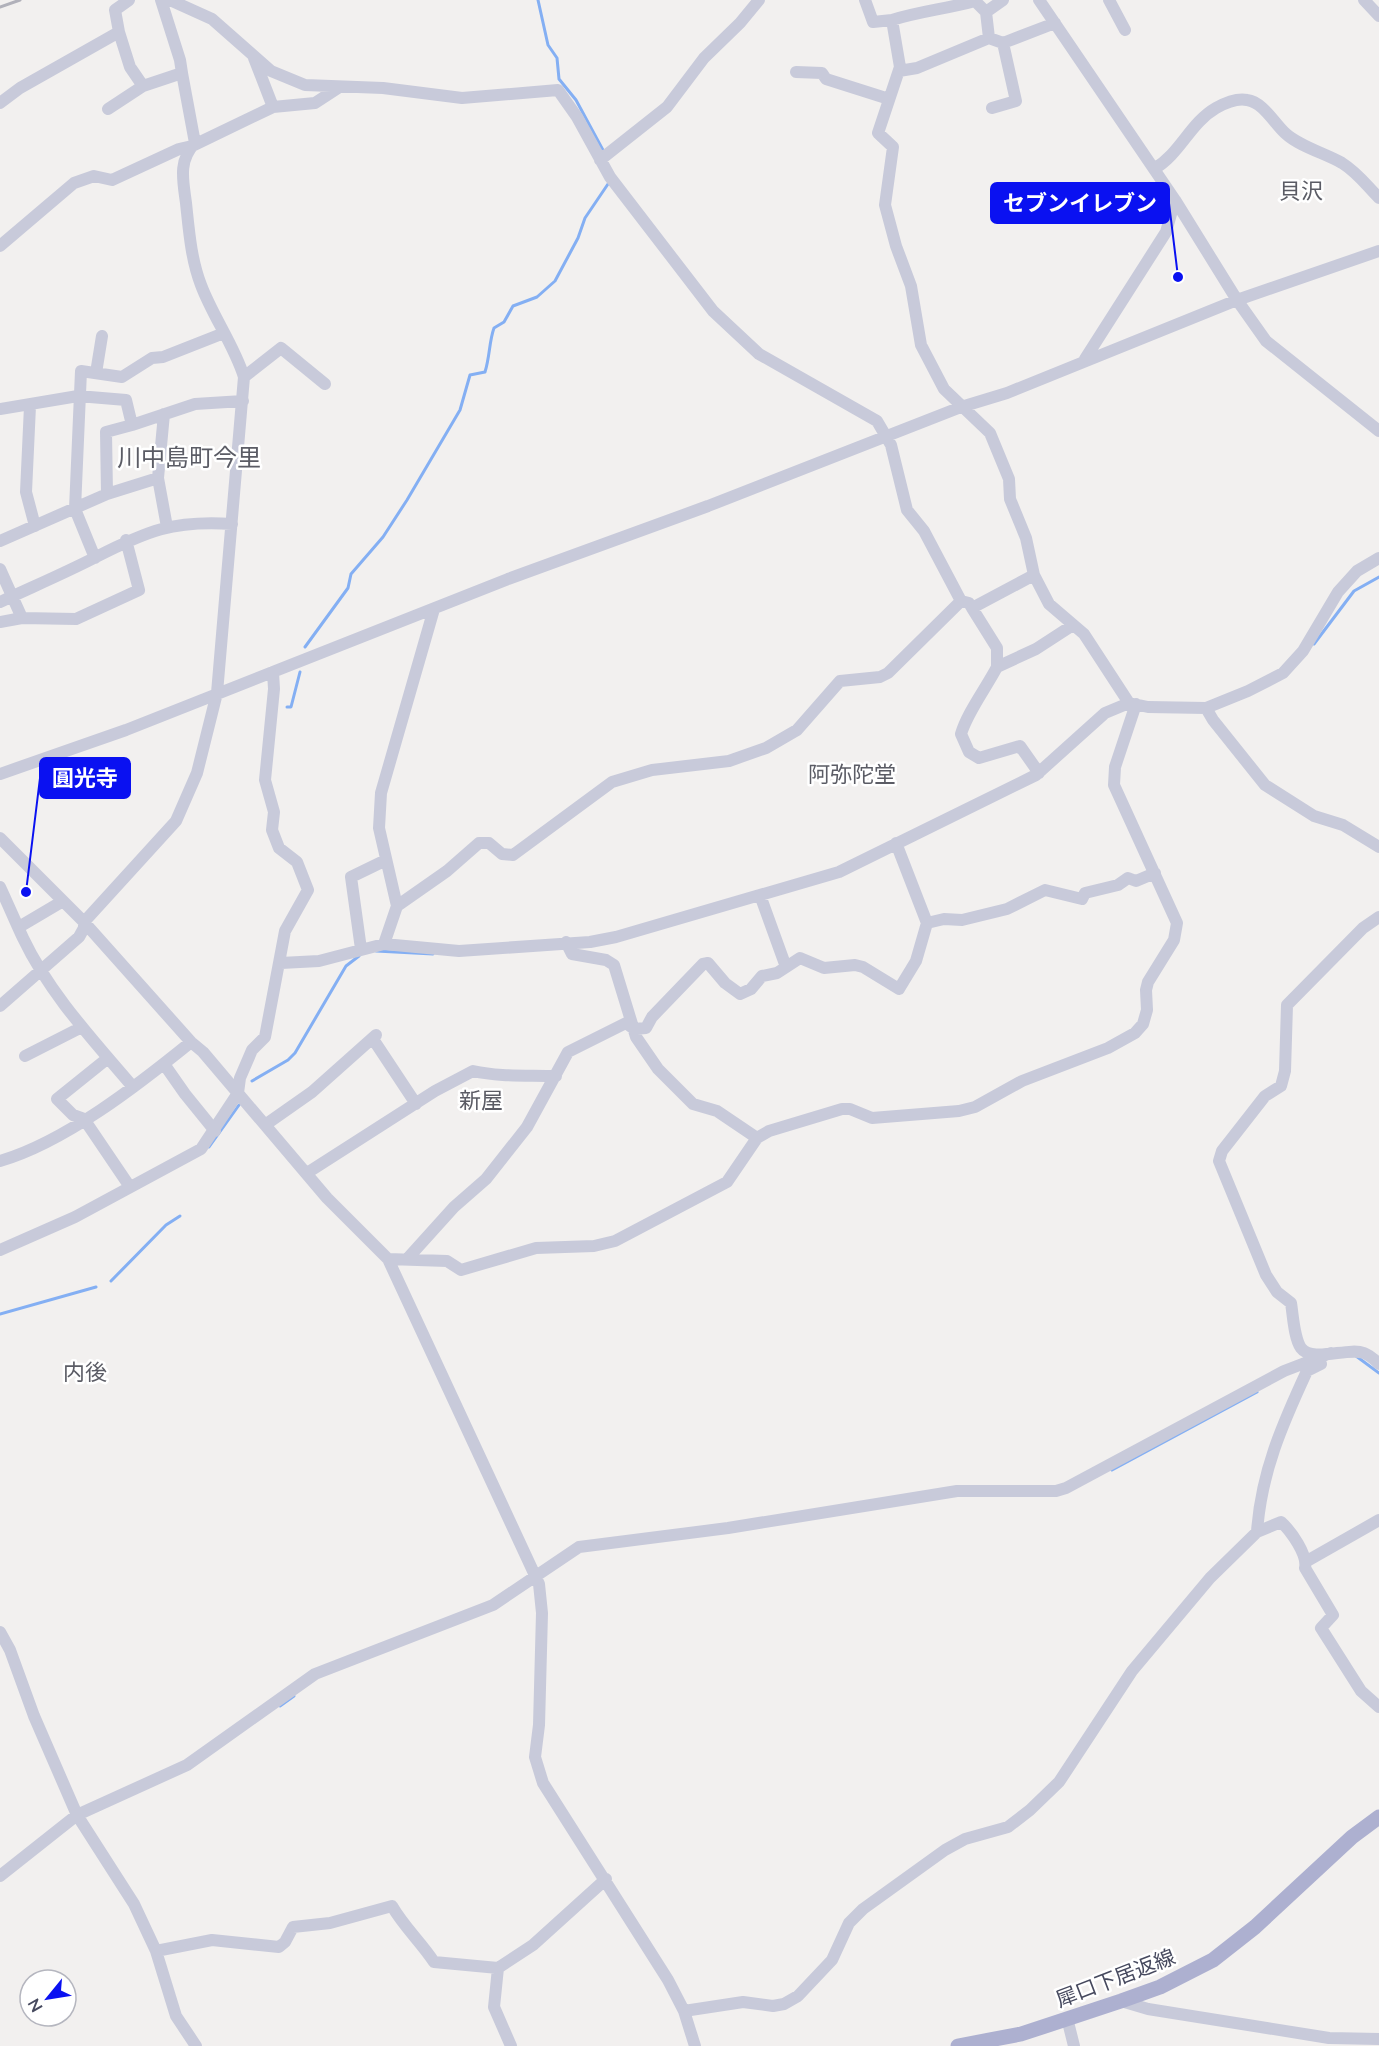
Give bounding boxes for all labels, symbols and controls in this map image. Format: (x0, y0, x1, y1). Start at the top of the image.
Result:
district label: 貝沢 (1279, 177, 1323, 204)
callout: セブンイレブン (991, 183, 1169, 223)
text: セブンイレブン (1003, 189, 1157, 216)
district label: 川中島町今里 (117, 442, 261, 471)
callout: 圓光寺 (40, 758, 130, 798)
district label: 阿弥陀堂 (808, 760, 896, 787)
text: 圓光寺 (52, 764, 118, 791)
district label: 新屋 (459, 1086, 503, 1113)
district label: 内後 (63, 1358, 107, 1385)
street label: 犀口下居返線 (1052, 1943, 1178, 2011)
north arrow (18, 1968, 78, 2028)
text: N (23, 1996, 46, 2016)

